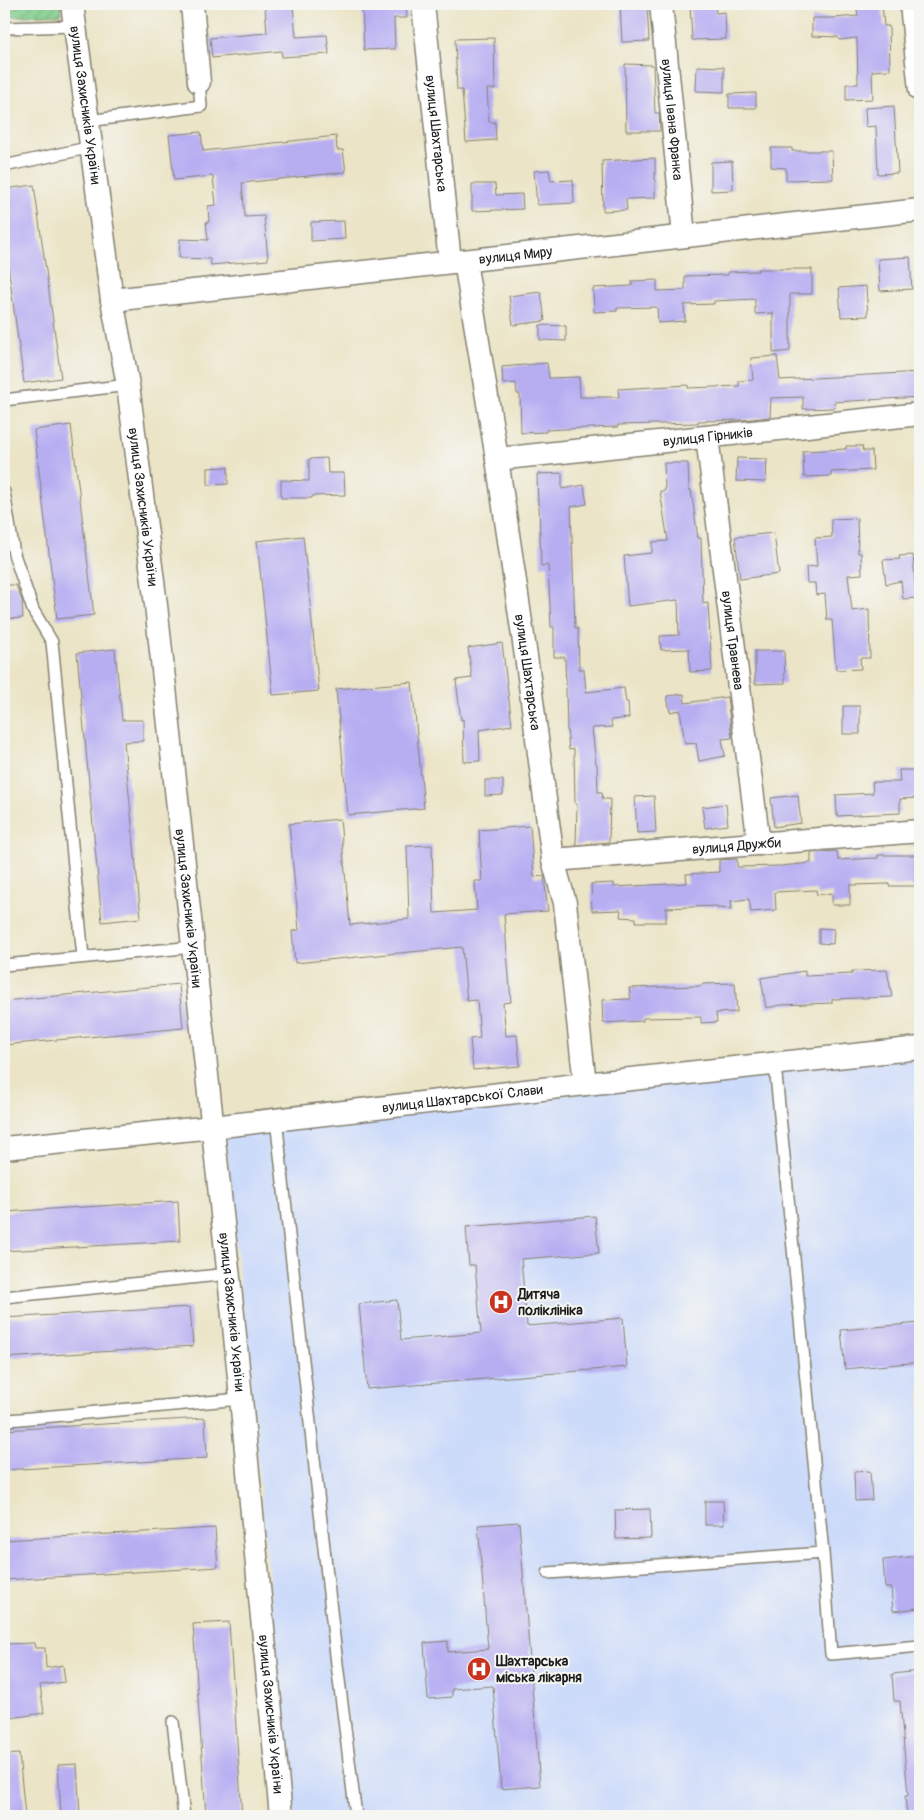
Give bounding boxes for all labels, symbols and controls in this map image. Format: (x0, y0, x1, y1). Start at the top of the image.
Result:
street label: вулиця Захисників України (66, 25, 104, 185)
street label: вулиця Івана Франка (657, 58, 686, 181)
street label: вулиця Шахтарська (421, 74, 451, 193)
street label: вулиця Миру (478, 243, 553, 268)
street label: вулиця Гірників (662, 424, 754, 450)
street label: вулиця Захисників України (124, 427, 162, 587)
street label: вулиця Травнева (718, 590, 747, 691)
street label: вулиця Шахтарська (511, 613, 544, 731)
street label: вулиця Захисників України (171, 828, 205, 989)
street label: вулиця Дружби (691, 834, 782, 858)
street label: вулиця Шахтарської Слави (381, 1081, 544, 1116)
street label: вулиця Захисників України (215, 1232, 248, 1392)
place label: Дитяча поліклініка (517, 1286, 583, 1319)
hospital icon: Дитяча поліклініка (488, 1289, 514, 1315)
street label: вулиця Захисників України (255, 1634, 287, 1794)
place label: Шахтарська міська лікарня (495, 1653, 582, 1686)
hospital icon: Шахтарська міська лікарня (466, 1656, 492, 1682)

